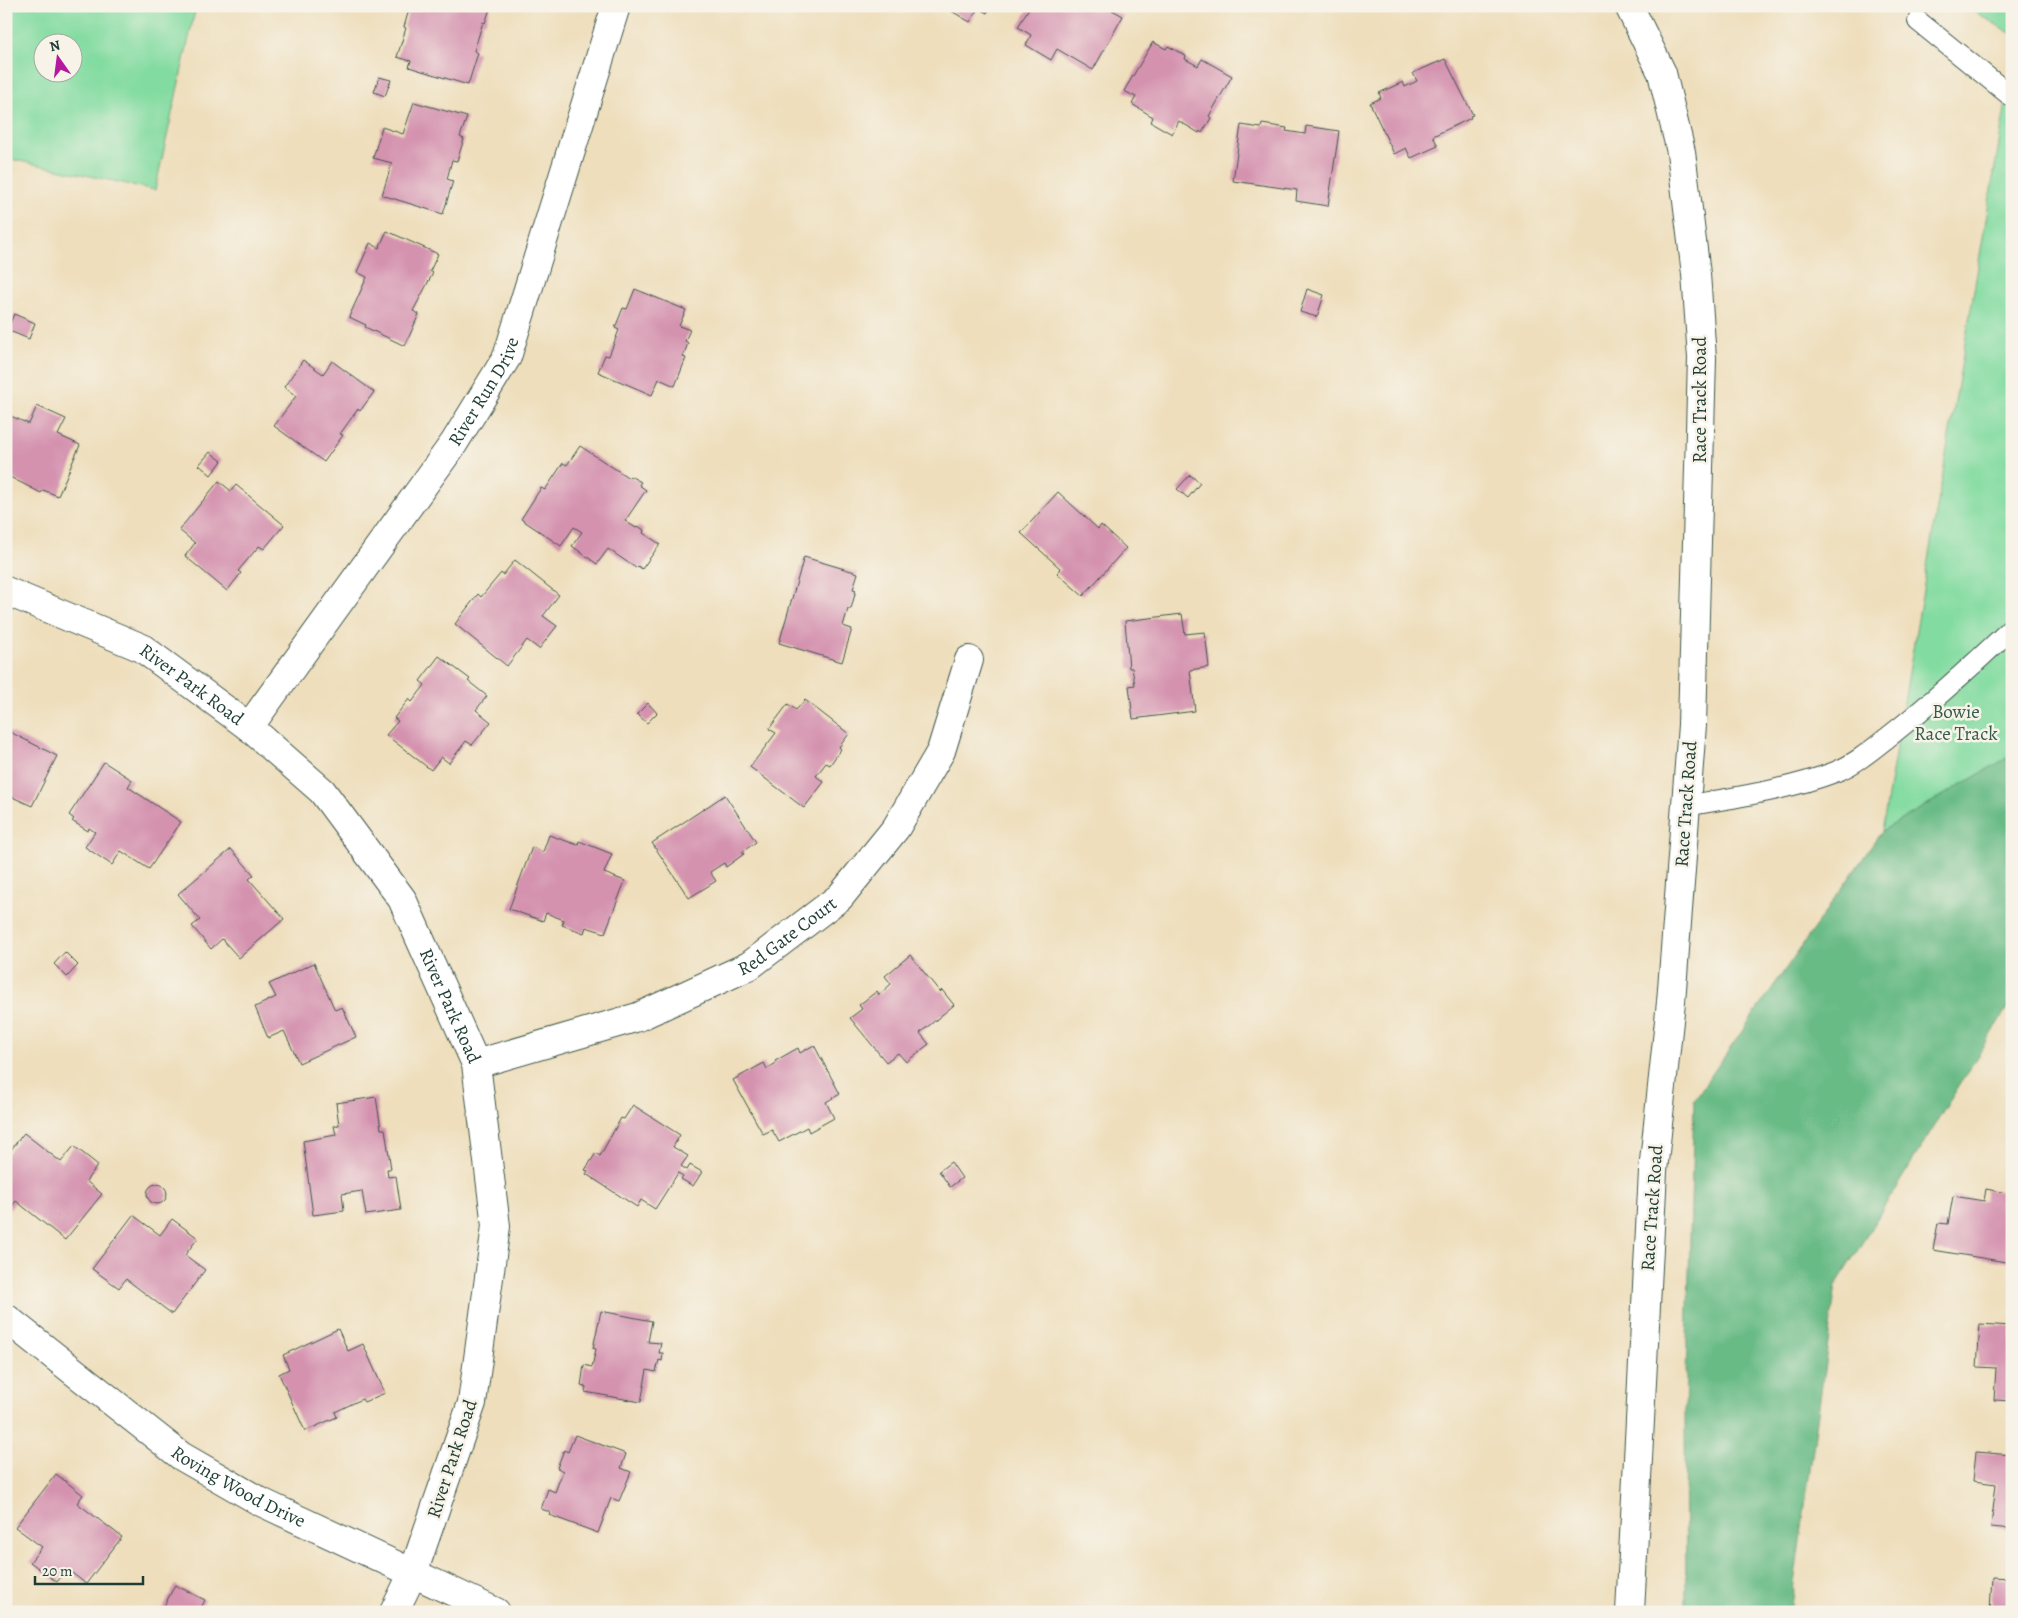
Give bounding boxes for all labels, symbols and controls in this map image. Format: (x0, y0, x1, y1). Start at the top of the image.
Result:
north arrow (32, 32, 82, 82)
text: N (48, 35, 62, 56)
street label: River Run Drive (442, 334, 525, 451)
street label: Race Track Road (1687, 336, 1713, 463)
street label: River Park Road (134, 637, 250, 732)
park label: Bowie Race Track (1914, 699, 1998, 747)
street label: Race Track Road (1669, 739, 1703, 868)
street label: Red Gate Court (734, 891, 842, 982)
street label: River Park Road (413, 944, 487, 1068)
street label: Race Track Road (1635, 1143, 1669, 1272)
street label: River Park Road (421, 1396, 484, 1522)
street label: Roving Wood Drive (165, 1440, 310, 1534)
scale bar (35, 1553, 142, 1585)
text: 20 m (42, 1561, 73, 1581)

